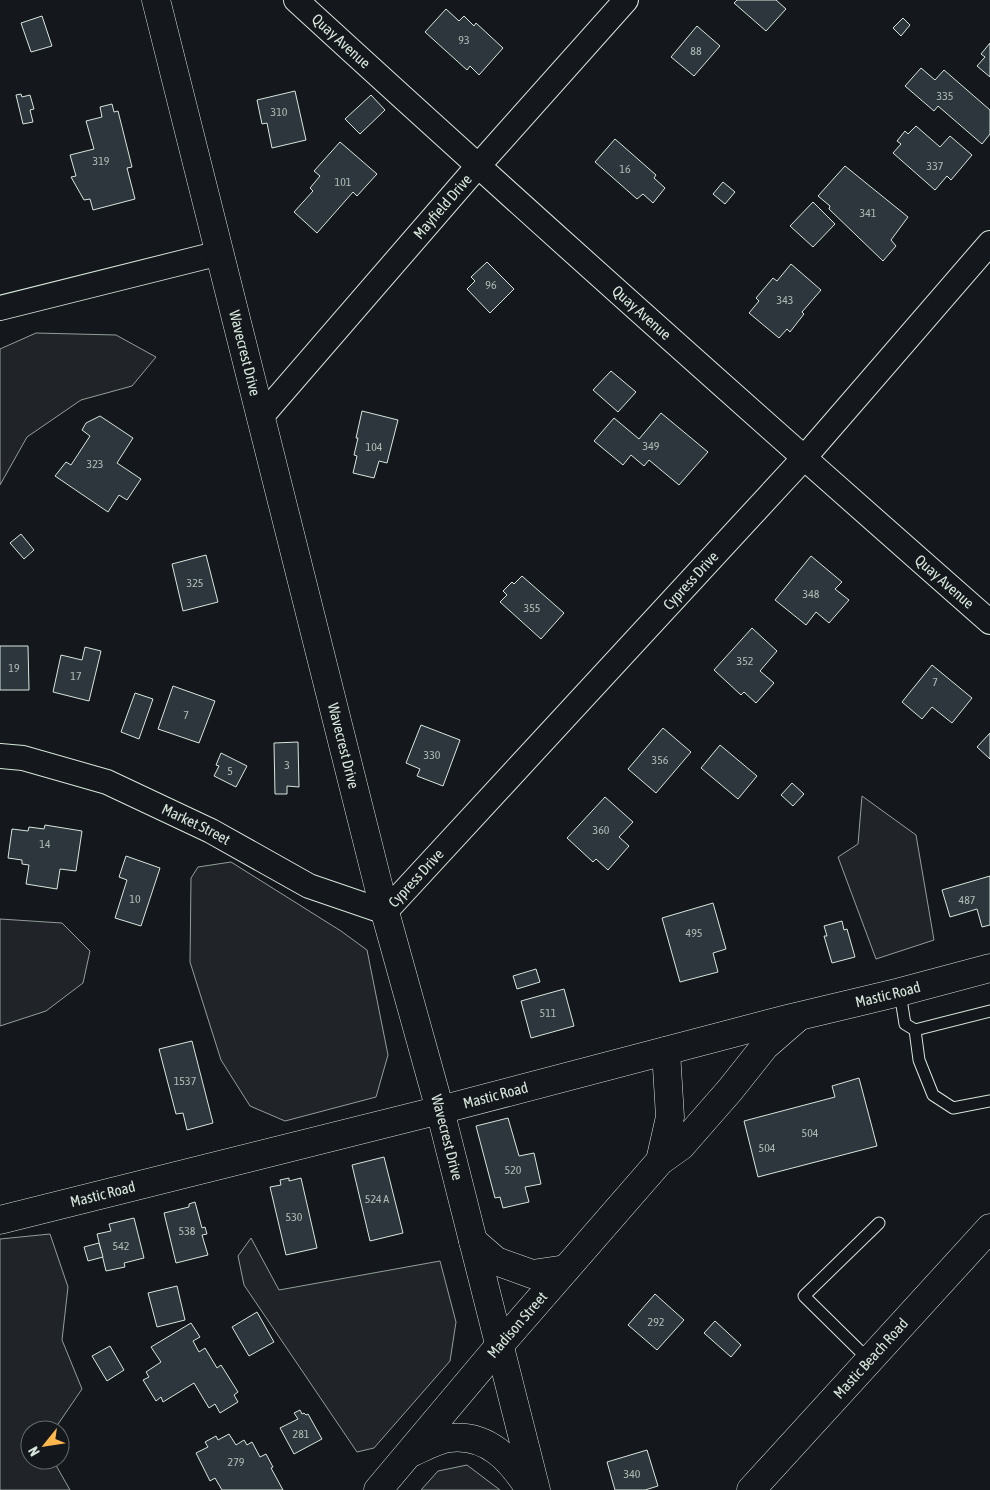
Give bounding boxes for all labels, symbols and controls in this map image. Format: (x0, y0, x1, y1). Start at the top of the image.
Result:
street label: Quay Avenue (309, 10, 374, 72)
house number: 93 (458, 33, 470, 47)
house number: 88 (690, 44, 702, 58)
house number: 335 (937, 89, 953, 103)
house number: 310 (271, 105, 288, 119)
house number: 319 (93, 154, 110, 168)
house number: 337 (927, 159, 944, 173)
house number: 16 (619, 162, 631, 176)
street label: Mayfield Drive (410, 170, 475, 242)
house number: 101 (335, 175, 352, 189)
house number: 341 (860, 206, 877, 220)
house number: 96 (485, 278, 497, 292)
street label: Quay Avenue (609, 282, 675, 343)
house number: 343 (777, 293, 793, 307)
street label: Wavecrest Drive (226, 308, 264, 398)
house number: 349 (643, 439, 660, 453)
house number: 104 (366, 440, 383, 454)
house number: 323 (87, 457, 103, 471)
street label: Cypress Drive (659, 548, 722, 613)
street label: Quay Avenue (912, 551, 978, 612)
house number: 325 (187, 576, 203, 590)
house number: 348 (803, 587, 820, 601)
house number: 355 (524, 601, 540, 615)
house number: 352 (737, 654, 753, 668)
house number: 19 (8, 661, 20, 675)
house number: 17 (70, 669, 82, 683)
house number: 7 (932, 675, 938, 689)
street label: Wavecrest Drive (325, 701, 363, 791)
house number: 7 (183, 708, 189, 722)
house number: 330 (424, 748, 441, 762)
house number: 356 (652, 753, 669, 767)
house number: 3 (284, 758, 290, 772)
house number: 5 (227, 764, 233, 778)
street label: Market Street (159, 800, 233, 848)
house number: 360 (593, 823, 610, 837)
house number: 14 (39, 837, 51, 851)
street label: Cypress Drive (385, 845, 447, 911)
house number: 10 (129, 892, 141, 906)
house number: 487 (959, 893, 976, 907)
house number: 495 (686, 926, 702, 940)
street label: Mastic Road (853, 978, 922, 1010)
house number: 511 (540, 1006, 557, 1020)
house number: 1537 (174, 1074, 197, 1088)
street label: Mastic Road (461, 1078, 530, 1112)
street label: Wavecrest Drive (428, 1092, 466, 1182)
house number: 504 (802, 1126, 819, 1140)
house number: 504 (759, 1141, 776, 1155)
house number: 520 (505, 1163, 522, 1177)
street label: Mastic Road (68, 1178, 137, 1210)
house number: 524 A (365, 1192, 389, 1206)
house number: 530 (286, 1210, 303, 1224)
house number: 538 (179, 1224, 196, 1238)
house number: 542 (113, 1239, 129, 1253)
street label: Madison Street (484, 1288, 550, 1361)
house number: 292 (648, 1315, 664, 1329)
street label: Mastic Beach Road (830, 1315, 911, 1402)
north arrow (20, 1420, 70, 1470)
house number: 281 (293, 1427, 310, 1441)
text: N (25, 1444, 43, 1459)
house number: 279 (228, 1455, 245, 1469)
house number: 340 (624, 1467, 641, 1481)

